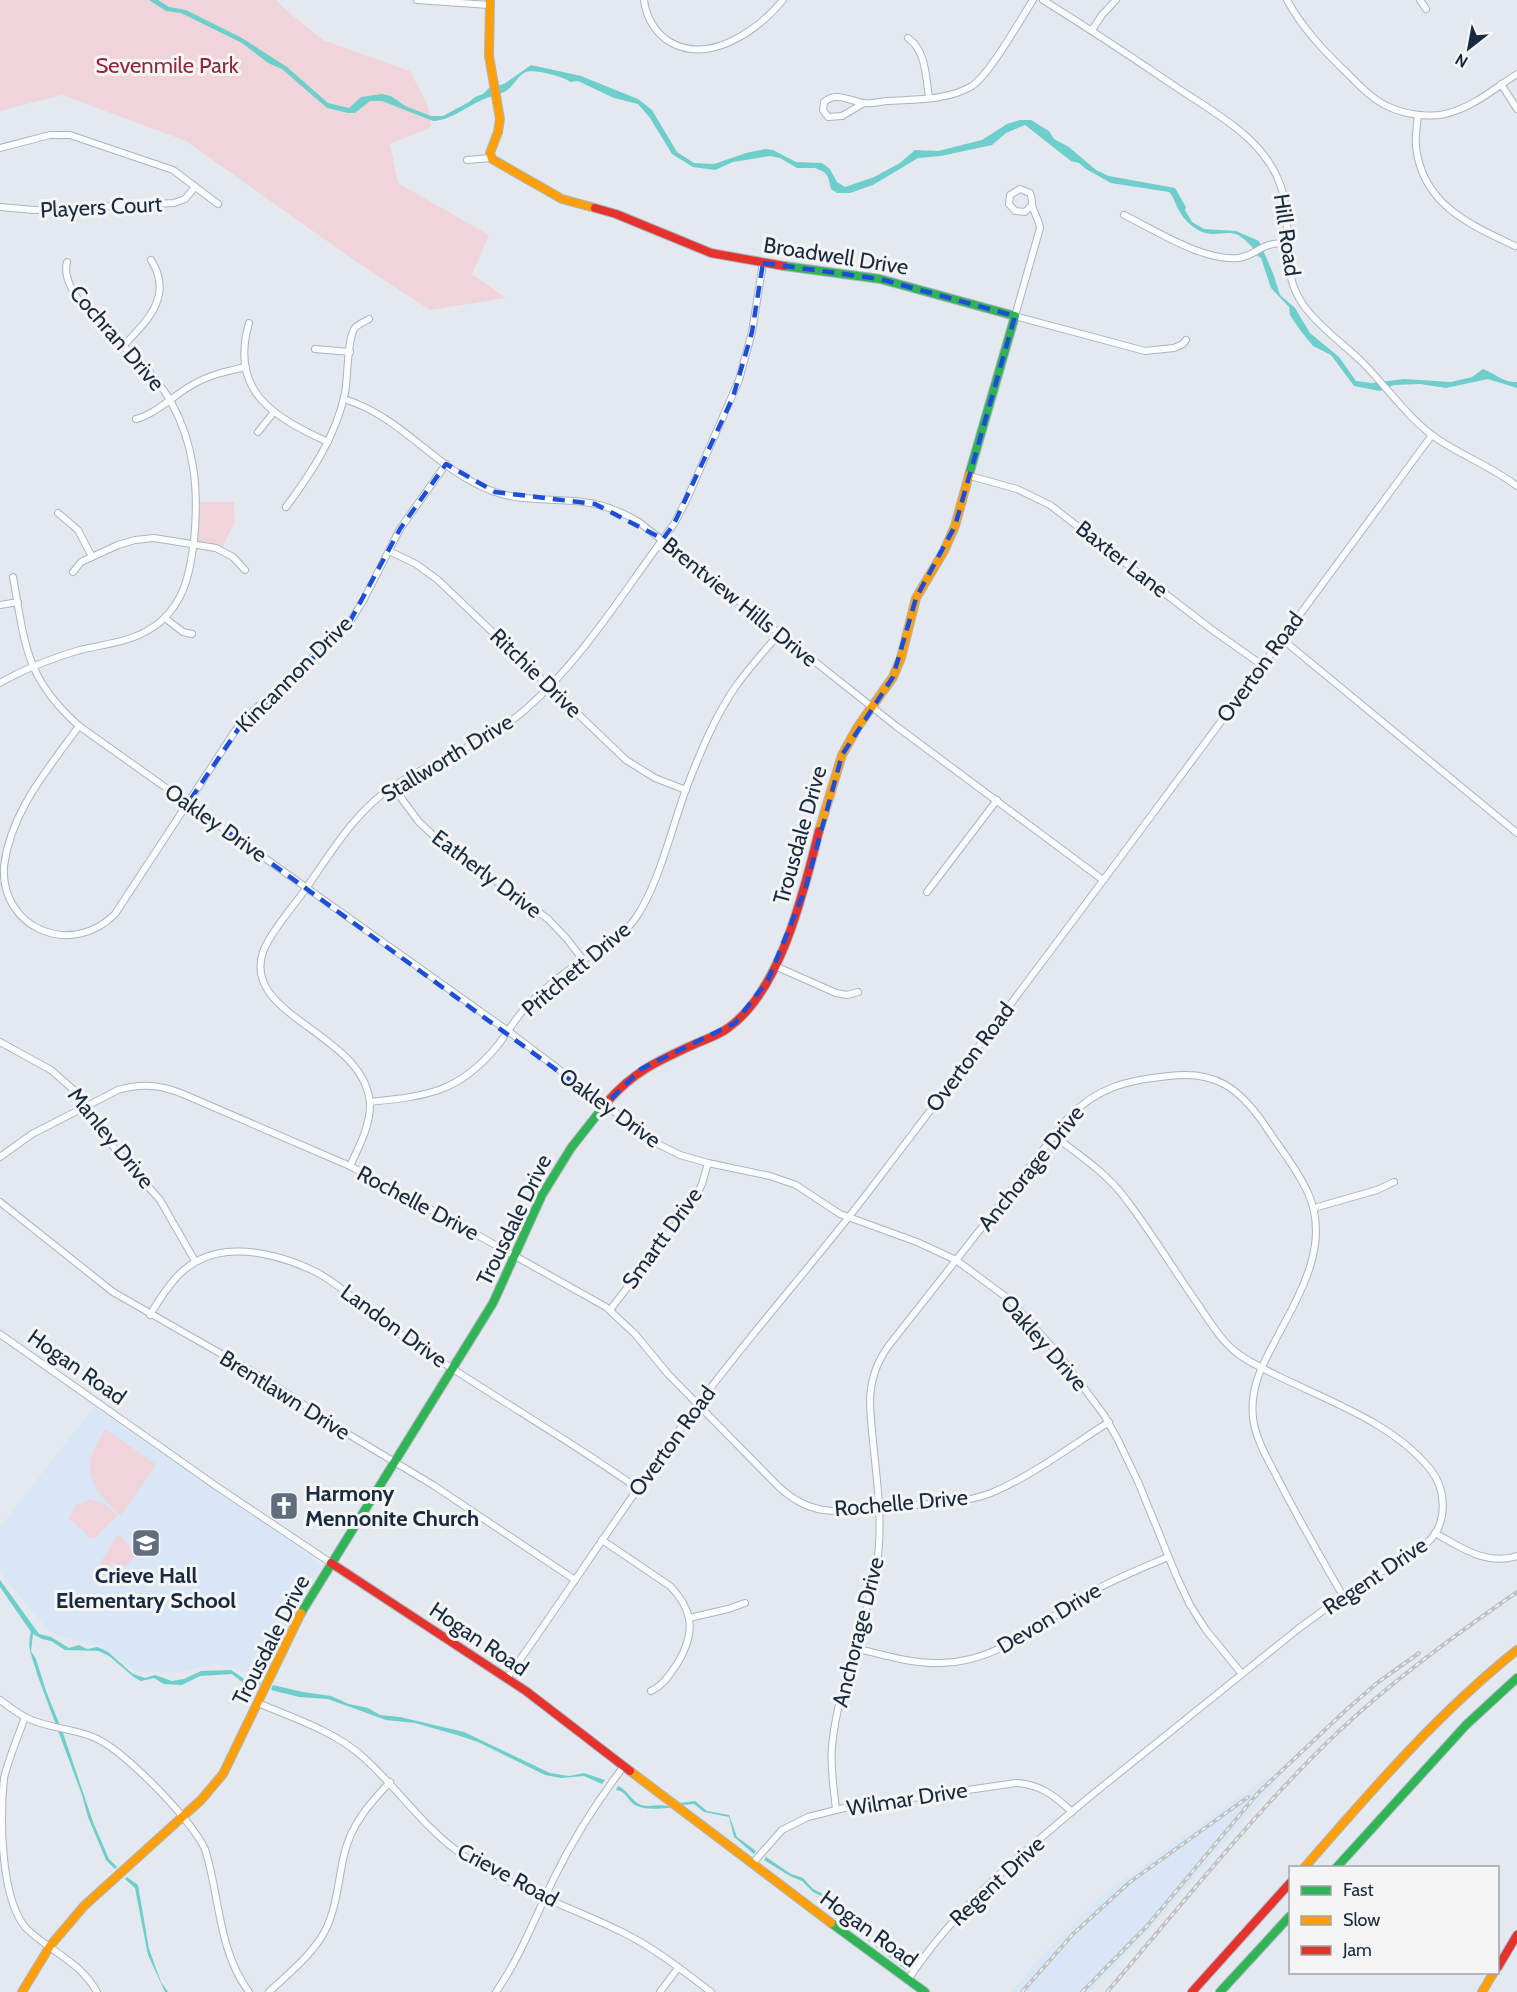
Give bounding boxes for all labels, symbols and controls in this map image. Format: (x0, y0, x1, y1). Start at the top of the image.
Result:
north arrow (1439, 18, 1499, 78)
text: N (1452, 49, 1471, 71)
park label: Sevenmile Park (95, 52, 239, 79)
street label: Players Court (39, 190, 163, 224)
street label: Hill Road (1268, 192, 1306, 278)
street label: Broadwell Drive (762, 231, 910, 281)
street label: Cochran Drive (64, 280, 170, 396)
street label: Baxter Lane (1070, 515, 1174, 603)
street label: Brentview Hills Drive (657, 531, 823, 673)
street label: Overton Road (1211, 606, 1309, 728)
street label: Kincannon Drive (230, 610, 358, 738)
street label: Ritchie Drive (484, 623, 588, 723)
street label: Stallworth Drive (376, 708, 518, 808)
street label: Trousdale Drive (767, 763, 833, 907)
street label: Oakley Drive (160, 778, 272, 868)
street label: Eatherly Drive (427, 824, 547, 924)
street label: Pritchett Drive (516, 916, 636, 1022)
street label: Overton Road (920, 997, 1020, 1117)
street label: Oakley Drive (554, 1062, 666, 1154)
street label: Manley Drive (62, 1082, 160, 1194)
street label: Anchorage Drive (972, 1100, 1090, 1236)
street label: Trousdale Drive (471, 1150, 557, 1290)
street label: Rochelle Drive (353, 1160, 483, 1246)
street label: Smartt Drive (616, 1182, 708, 1294)
street label: Landon Drive (336, 1278, 452, 1374)
street label: Oakley Drive (995, 1289, 1093, 1397)
street label: Hogan Road (23, 1323, 131, 1411)
street label: Brentlawn Drive (215, 1344, 355, 1446)
street label: Overton Road (623, 1380, 721, 1502)
place label: Harmony Mennonite Church (305, 1480, 479, 1532)
street label: Rochelle Drive (833, 1484, 969, 1522)
church icon: Harmony Mennonite Church (268, 1490, 300, 1522)
school or university icon: Crieve Hall Elementary School (130, 1527, 162, 1559)
street label: Regent Drive (1318, 1531, 1432, 1621)
street label: Anchorage Drive (826, 1554, 890, 1710)
place label: Crieve Hall Elementary School (56, 1562, 236, 1614)
street label: Trousdale Drive (227, 1570, 315, 1710)
street label: Devon Drive (992, 1576, 1106, 1660)
street label: Hogan Road (424, 1596, 534, 1682)
street label: Wilmar Drive (845, 1776, 969, 1822)
street label: Regent Drive (944, 1830, 1050, 1932)
street label: Crieve Road (453, 1837, 563, 1913)
legend (1289, 1866, 1499, 1974)
text: Fast (1343, 1879, 1374, 1901)
street label: Hogan Road (815, 1885, 923, 1973)
text: Slow (1343, 1909, 1380, 1931)
text: Jam (1342, 1939, 1372, 1961)

